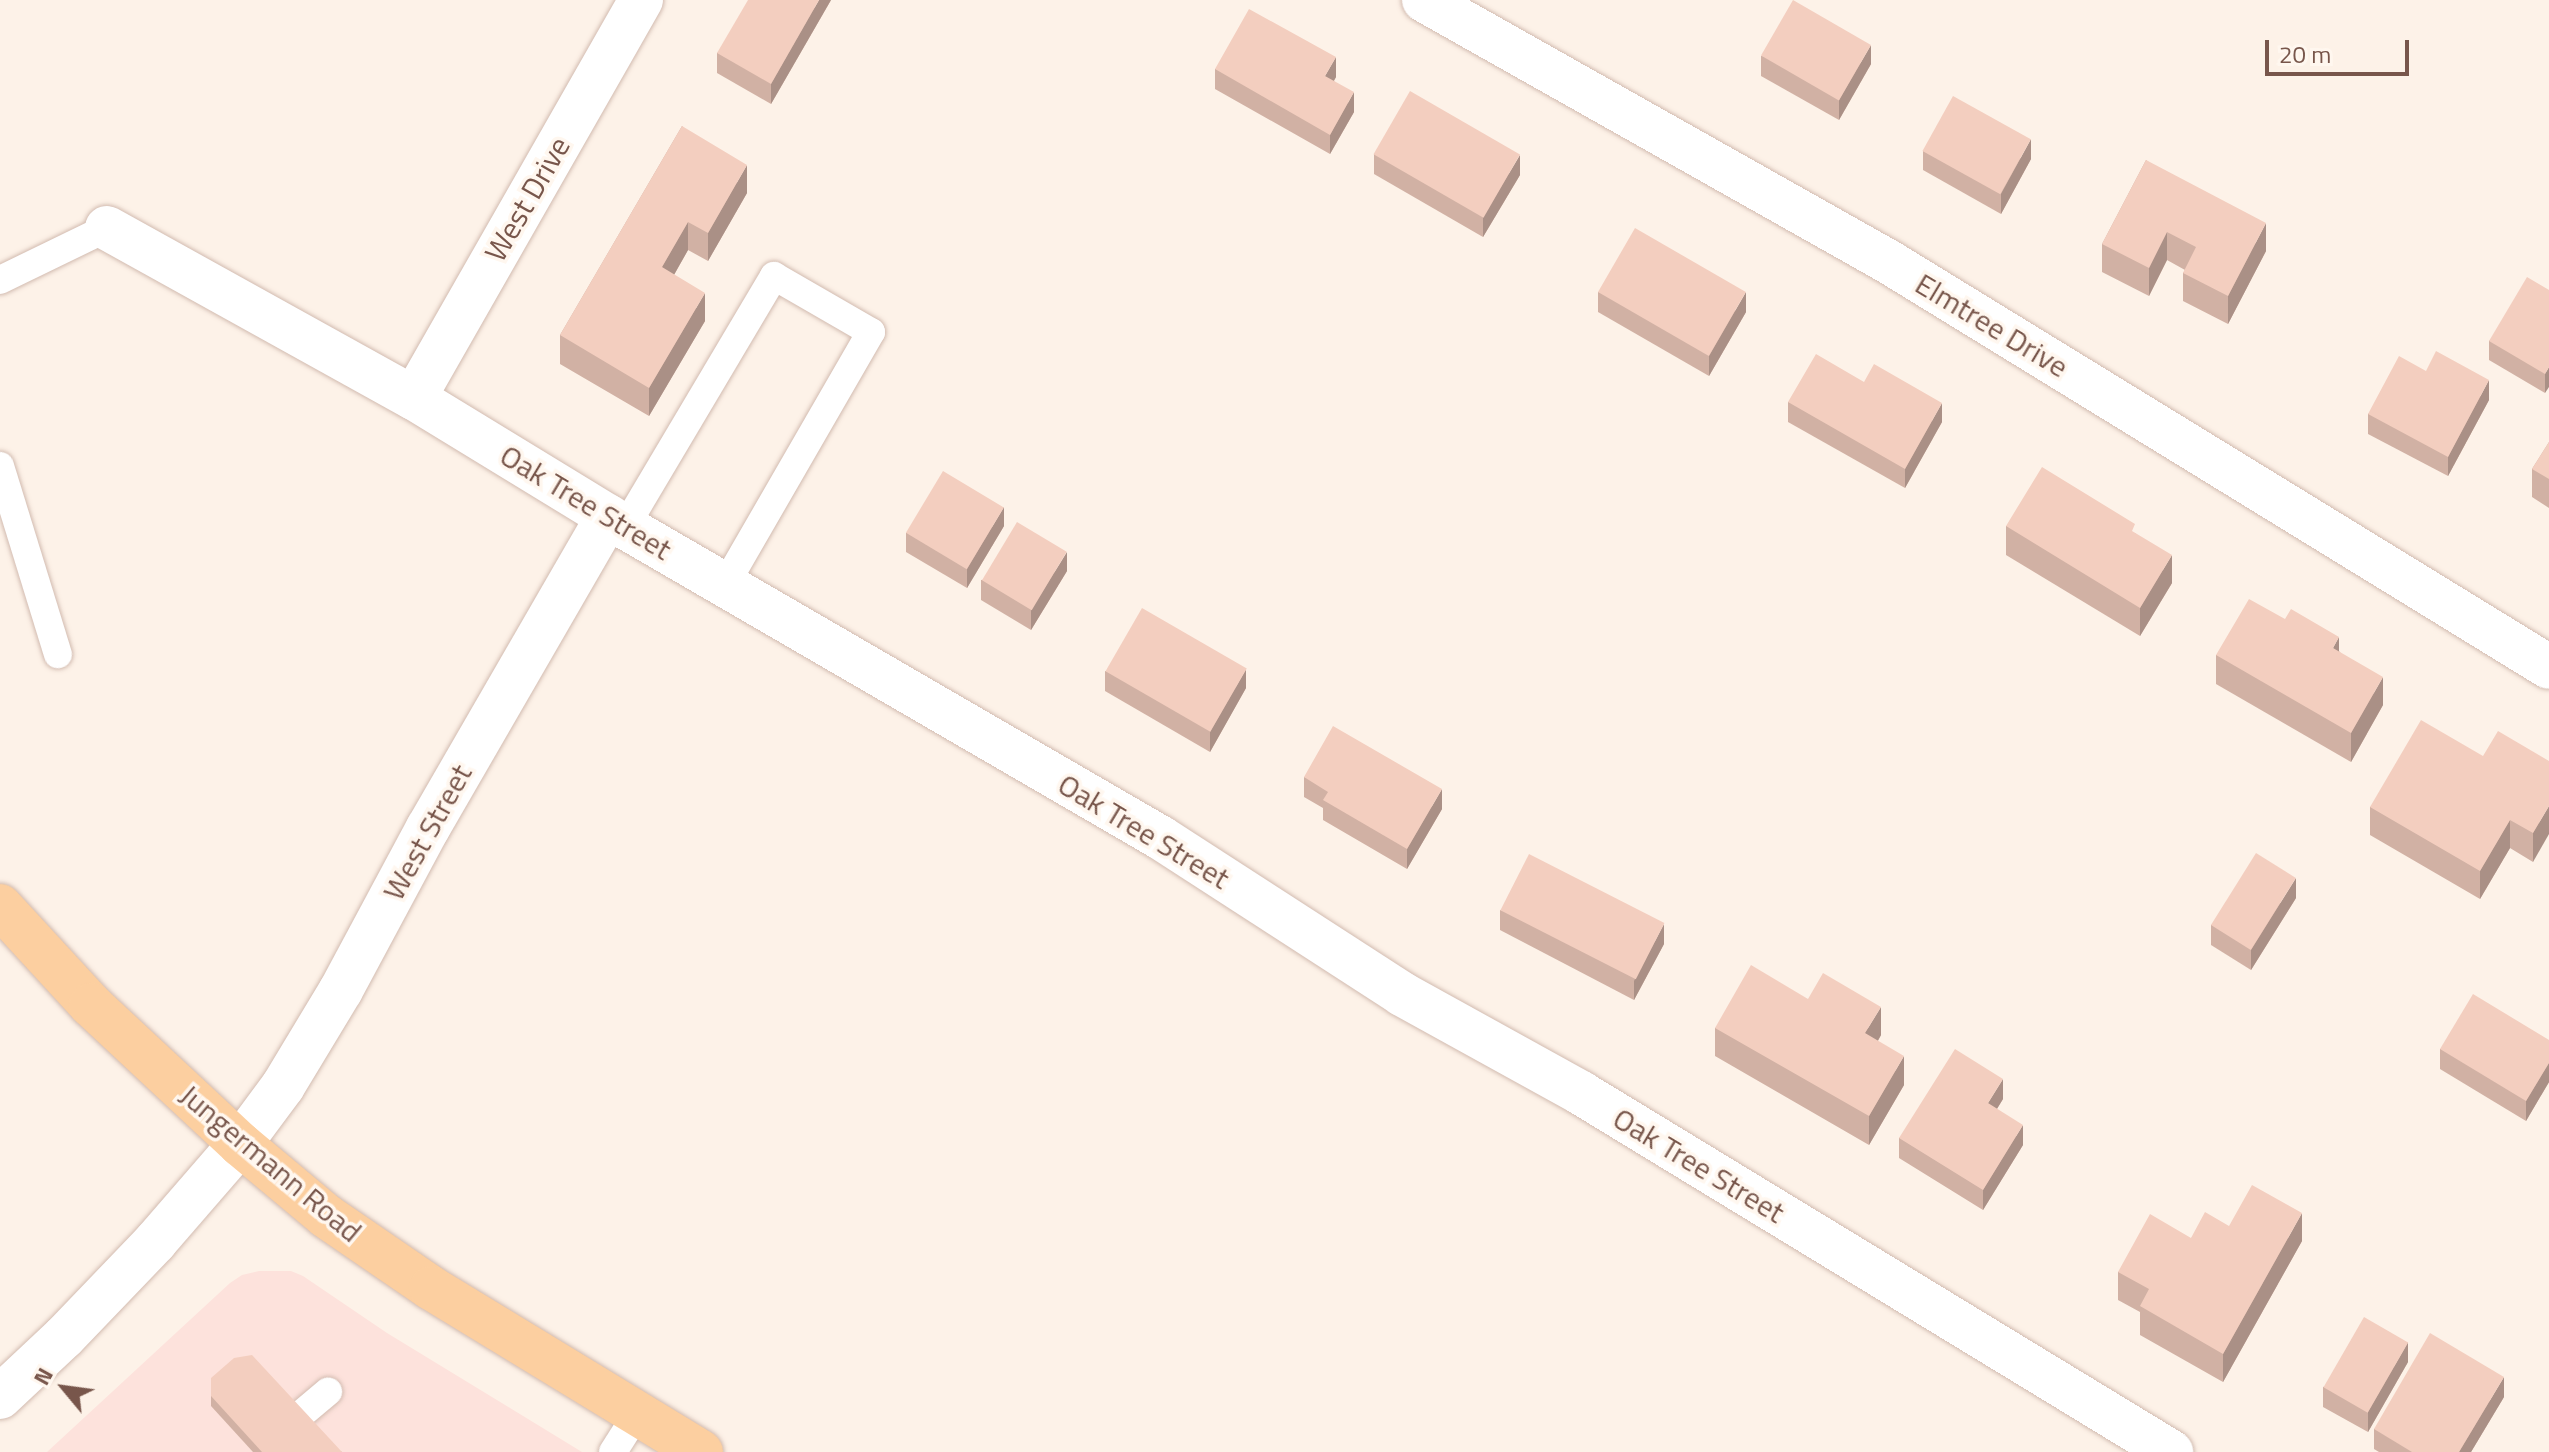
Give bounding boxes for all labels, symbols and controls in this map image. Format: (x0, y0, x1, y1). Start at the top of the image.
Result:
scale bar (2269, 24, 2413, 74)
text: 20 m (2279, 36, 2331, 72)
street label: West Drive (477, 130, 577, 268)
street label: Elmtree Drive (1909, 265, 2075, 385)
street label: Oak Tree Street (494, 437, 678, 567)
street label: West Street (375, 758, 479, 906)
street label: Oak Tree Street (1052, 766, 1236, 896)
street label: Jungermann Road (173, 1077, 369, 1249)
street label: Oak Tree Street (1607, 1100, 1791, 1230)
north arrow (24, 1348, 104, 1428)
text: N (24, 1361, 62, 1391)

